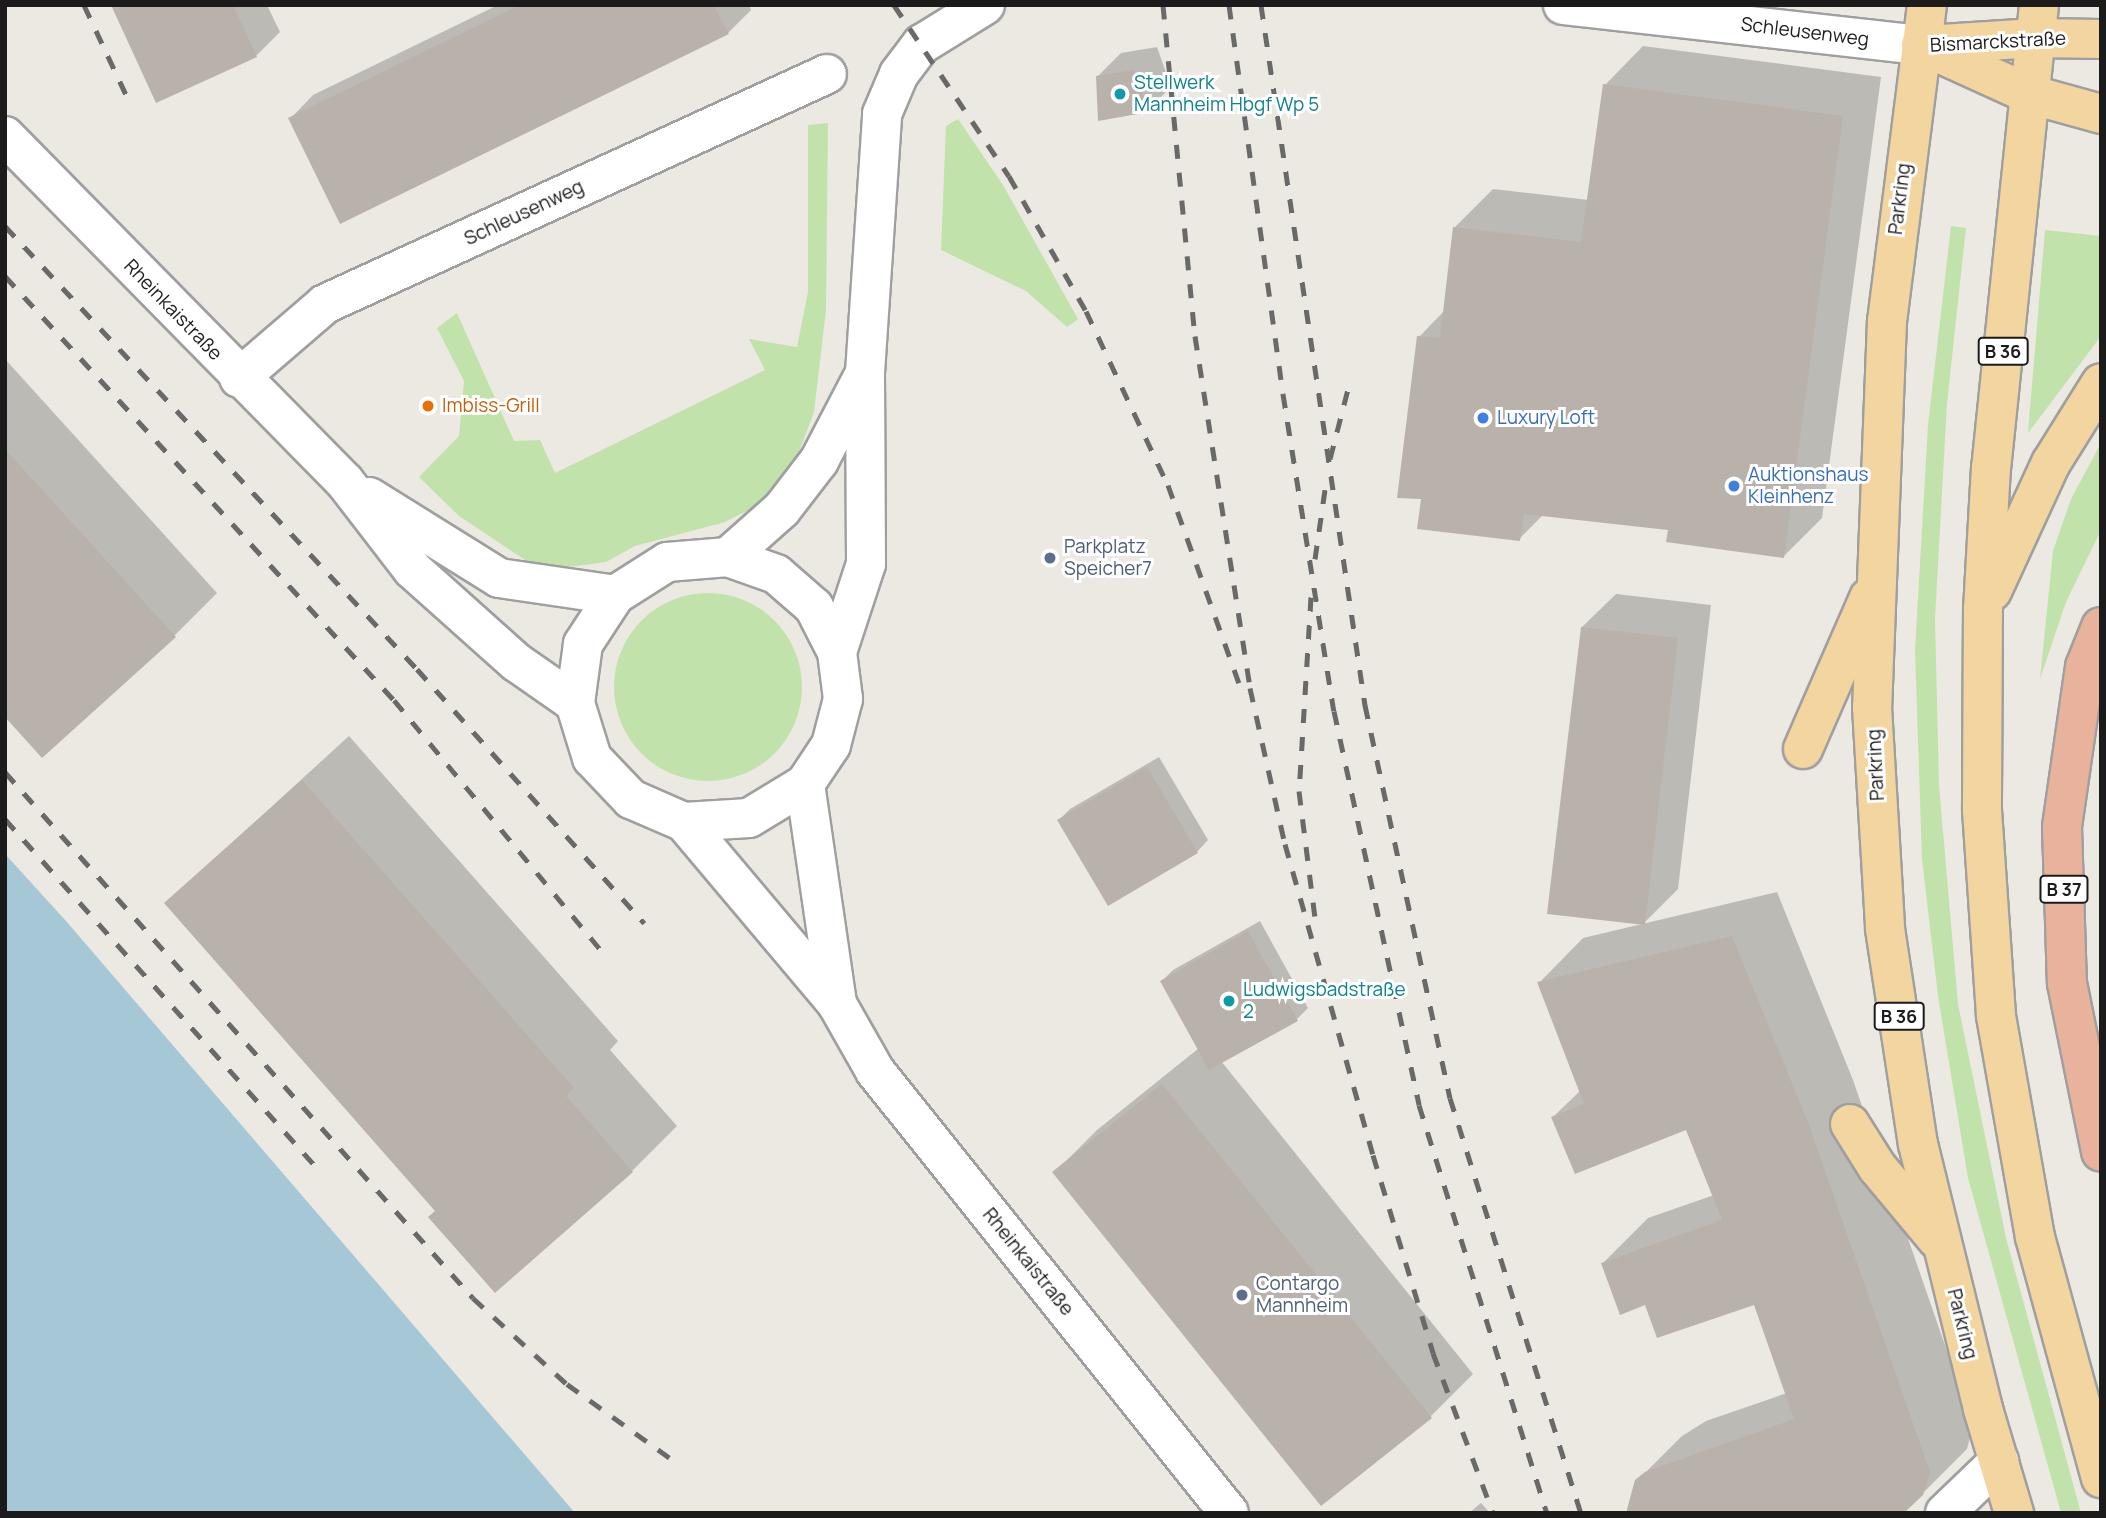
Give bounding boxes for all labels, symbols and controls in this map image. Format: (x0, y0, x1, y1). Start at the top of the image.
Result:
street label: Schleusenweg (1740, 13, 1870, 51)
street label: Bismarckstraße (1929, 27, 2067, 57)
place label: Stellwerk Mannheim Hbgf Wp 5 (1134, 72, 1319, 116)
marker: Stellwerk Mannheim Hbgf Wp 5 (1112, 86, 1128, 102)
street label: Parkring (1884, 162, 1916, 236)
street label: Schleusenweg (461, 175, 587, 251)
street label: Rheinkaistraße (119, 255, 227, 365)
road number: B 36 (1977, 337, 2029, 366)
place label: Imbiss-Grill (442, 395, 540, 417)
marker: Imbiss-Grill (420, 398, 436, 414)
place label: Luxury Loft (1497, 407, 1595, 429)
marker: Luxury Loft (1475, 410, 1491, 426)
place label: Auktionshaus Kleinhenz (1748, 464, 1868, 508)
marker: Auktionshaus Kleinhenz (1726, 478, 1742, 494)
place label: Parkplatz Speicher7 (1064, 536, 1152, 580)
marker: Parkplatz Speicher7 (1042, 550, 1058, 566)
street label: Parkring (1863, 729, 1889, 801)
road number: B 37 (2038, 874, 2090, 904)
place label: Ludwigsbadstraße 2 (1243, 979, 1406, 1023)
marker: Ludwigsbadstraße 2 (1221, 993, 1237, 1009)
road number: B 36 (1873, 1001, 1925, 1030)
street label: Rheinkaistraße (978, 1204, 1078, 1320)
place label: Contargo Mannheim (1256, 1273, 1348, 1317)
street label: Parkring (1942, 1286, 1982, 1362)
marker: Contargo Mannheim (1234, 1287, 1250, 1303)

